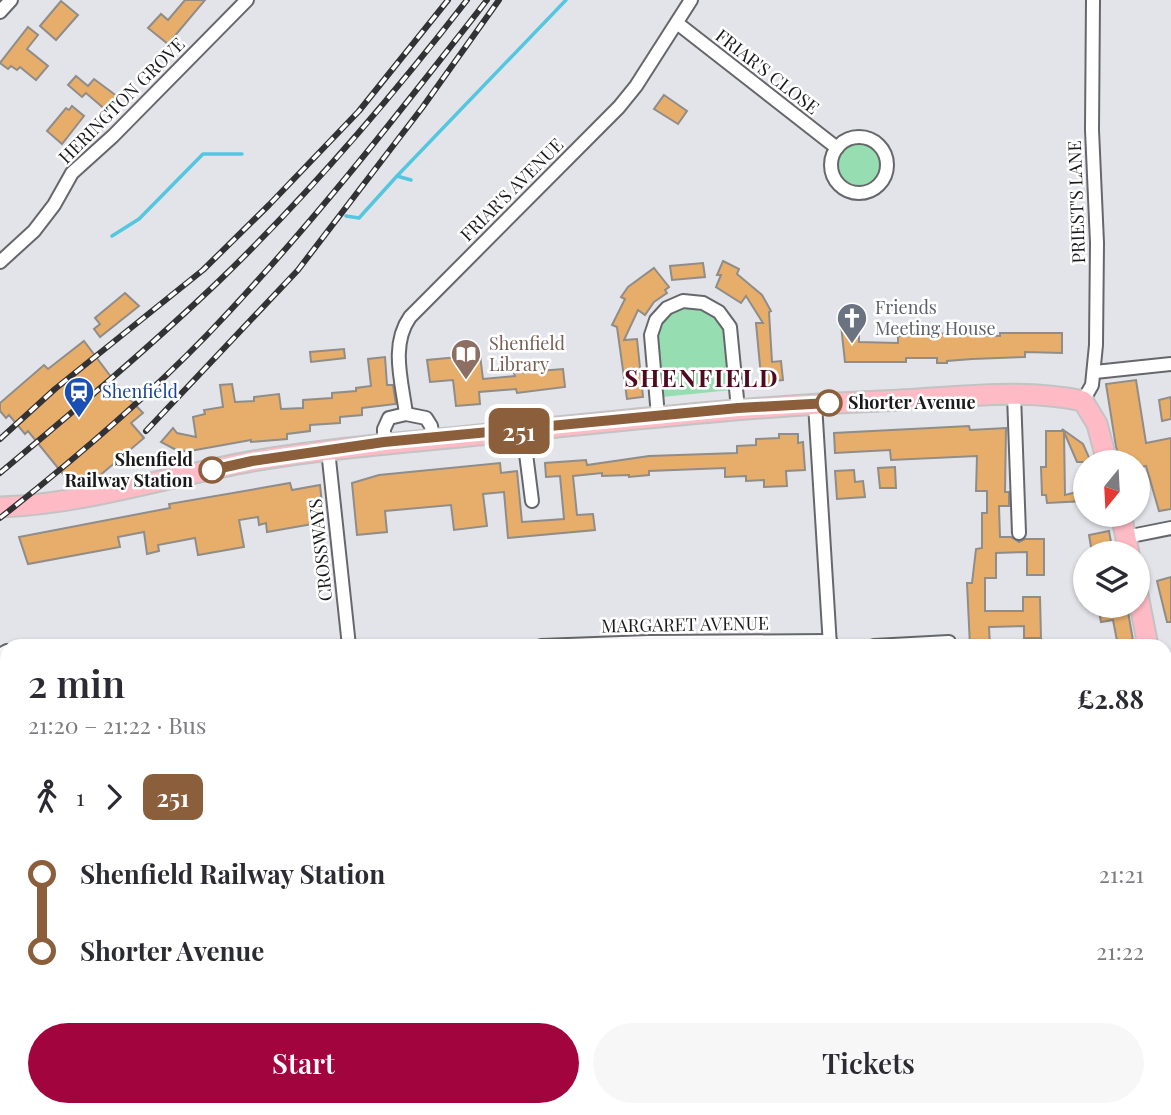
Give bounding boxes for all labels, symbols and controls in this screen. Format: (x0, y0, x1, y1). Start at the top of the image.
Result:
street label: FRIAR'S CLOSE (711, 23, 824, 119)
street label: HERINGTON GROVE (53, 32, 190, 168)
street label: FRIAR'S AVENUE (455, 133, 568, 246)
street label: PRIEST'S LANE (1062, 140, 1090, 264)
place label: Friends Meeting House (875, 295, 996, 340)
church icon: Friends Meeting House (835, 301, 869, 345)
place label: Shenfield Library (489, 331, 565, 376)
library icon: Shenfield Library (449, 337, 483, 381)
district label: SHENFIELD (624, 361, 780, 393)
station icon: Shenfield (62, 375, 96, 419)
place label: Shenfield (102, 379, 178, 403)
marker: Shorter Avenue (816, 390, 842, 416)
place label: Shorter Avenue (848, 390, 976, 414)
line badge: 251 (479, 408, 559, 454)
text: 251 (503, 415, 535, 447)
place label: Shenfield Railway Station (64, 447, 193, 492)
north arrow (1073, 450, 1150, 527)
map controls (1073, 450, 1150, 618)
marker: Shenfield Railway Station (199, 457, 225, 483)
street label: CROSSWAYS (303, 498, 337, 603)
button: layers (1073, 541, 1150, 618)
street label: MARGARET AVENUE (601, 611, 769, 637)
text: 2 min (28, 657, 125, 708)
text: £2.88 (1077, 681, 1144, 716)
text: 21:20 – 21:22 · Bus (28, 709, 206, 740)
icon: walk (28, 778, 66, 816)
icon: forward (95, 778, 133, 816)
text: 1 (76, 781, 85, 812)
text: 251 (157, 781, 189, 813)
text: Shenfield Railway Station (80, 856, 385, 891)
text: 21:21 (1099, 858, 1144, 889)
text: Shorter Avenue (80, 933, 264, 968)
text: 21:22 (1096, 935, 1144, 966)
button: Start (28, 1023, 579, 1103)
button: Tickets (593, 1023, 1144, 1103)

